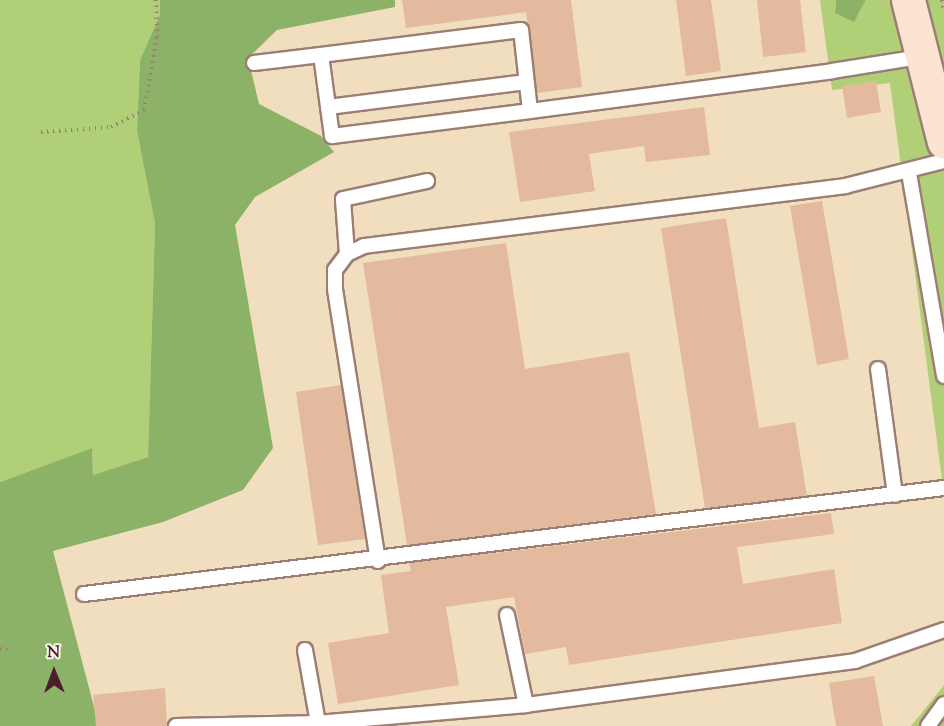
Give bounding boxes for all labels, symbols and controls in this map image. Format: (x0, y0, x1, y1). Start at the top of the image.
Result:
north arrow (24, 642, 84, 702)
text: N (47, 642, 60, 665)

